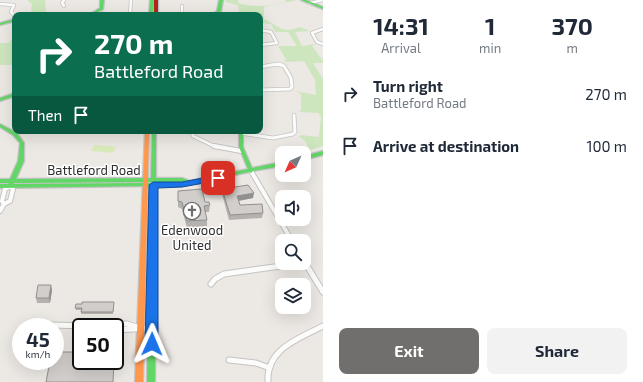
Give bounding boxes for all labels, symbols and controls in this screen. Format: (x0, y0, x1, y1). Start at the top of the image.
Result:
text: 14:31 (373, 11, 429, 40)
text: 1 (485, 11, 495, 40)
text: 370 (551, 11, 593, 40)
text: 270 m (94, 26, 173, 60)
icon: right (28, 28, 80, 80)
text: Arrival (381, 40, 421, 56)
text: min (479, 40, 501, 56)
text: m (566, 40, 578, 56)
text: Battleford Road (94, 60, 224, 82)
text: Turn right (373, 77, 443, 95)
icon: right (339, 83, 361, 105)
text: 270 m (585, 85, 627, 103)
text: Battleford Road (373, 95, 467, 111)
icon: arrive (70, 104, 92, 126)
text: Then (28, 106, 62, 124)
icon: arrive (339, 135, 361, 157)
text: Arrive at destination (373, 137, 519, 155)
text: 100 m (586, 137, 627, 155)
north arrow (275, 146, 311, 182)
map controls (275, 146, 311, 314)
pin (201, 161, 235, 195)
street label: Battleford Road (47, 162, 141, 178)
icon: arrive (207, 167, 229, 189)
button: sound (275, 190, 311, 226)
church icon: Edenwood United (182, 201, 202, 221)
place label: Edenwood United (161, 222, 223, 253)
button: search (275, 234, 311, 270)
button: layers (275, 278, 311, 314)
speed limit sign: 50 (72, 318, 124, 370)
position arrow (131, 323, 173, 365)
text: 45 (26, 327, 50, 351)
button: Exit (339, 328, 479, 374)
button: Share (487, 328, 627, 374)
text: km/h (26, 348, 50, 360)

